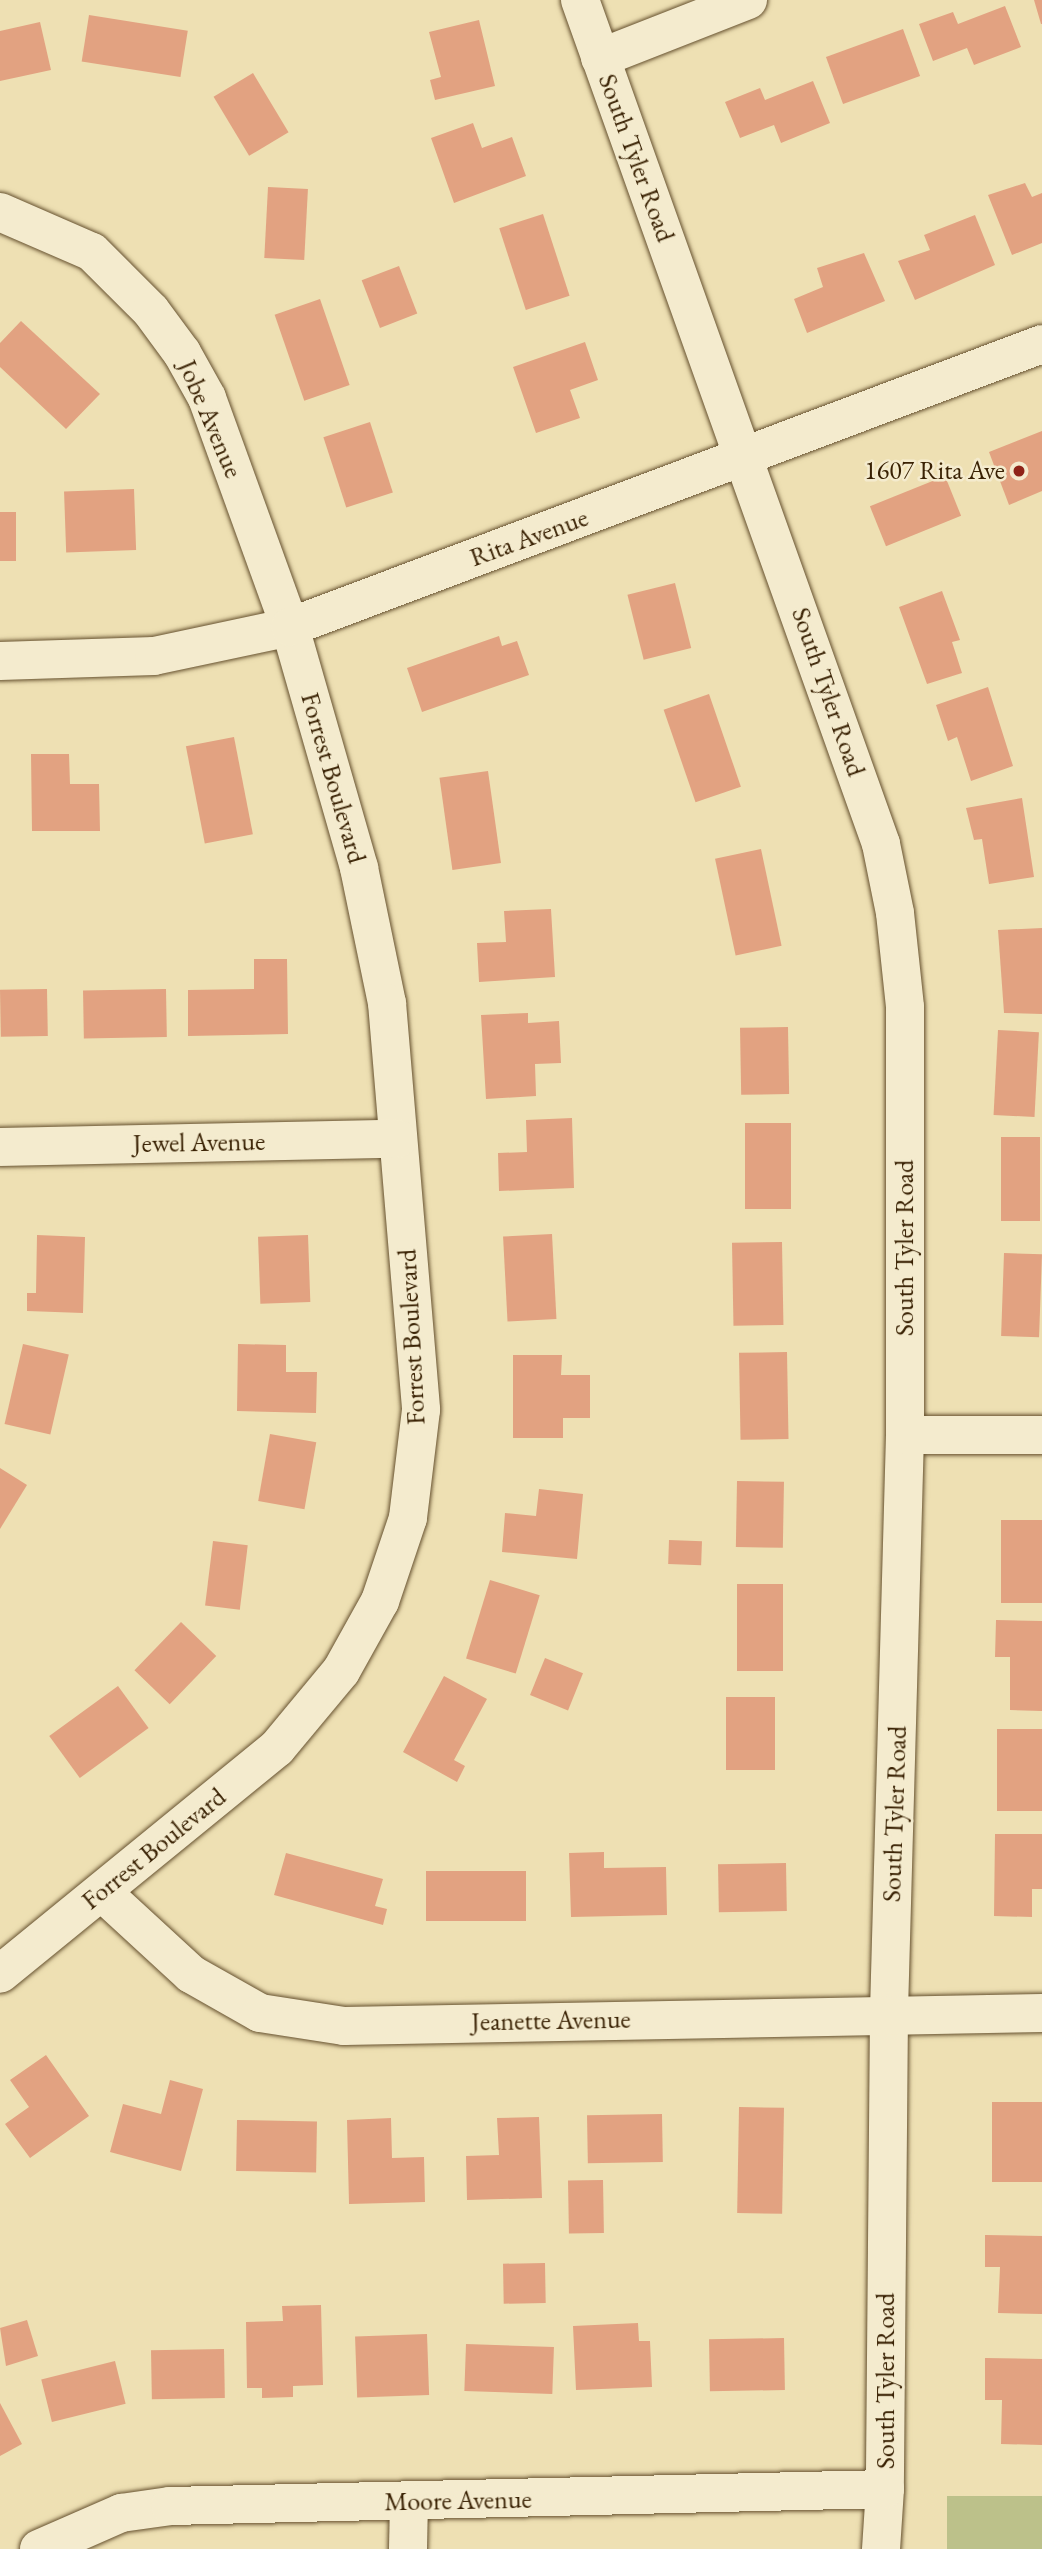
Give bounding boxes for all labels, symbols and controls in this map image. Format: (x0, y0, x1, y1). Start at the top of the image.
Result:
street label: South Tyler Road (591, 70, 681, 246)
street label: Jobe Avenue (171, 355, 249, 483)
place label: 1607 Rita Ave (864, 455, 1005, 487)
marker: 1607 Rita Ave (1011, 463, 1027, 479)
street label: Rita Avenue (466, 502, 592, 574)
street label: South Tyler Road (785, 604, 871, 780)
street label: Forrest Boulevard (294, 689, 372, 867)
street label: Jewel Avenue (133, 1126, 265, 1160)
street label: South Tyler Road (889, 1160, 921, 1336)
street label: Forrest Boulevard (392, 1248, 432, 1426)
street label: South Tyler Road (876, 1725, 914, 1903)
street label: Forrest Boulevard (76, 1781, 232, 1917)
street label: Jeanette Avenue (471, 2004, 631, 2038)
street label: South Tyler Road (870, 2293, 902, 2469)
street label: Moore Avenue (384, 2484, 532, 2518)

